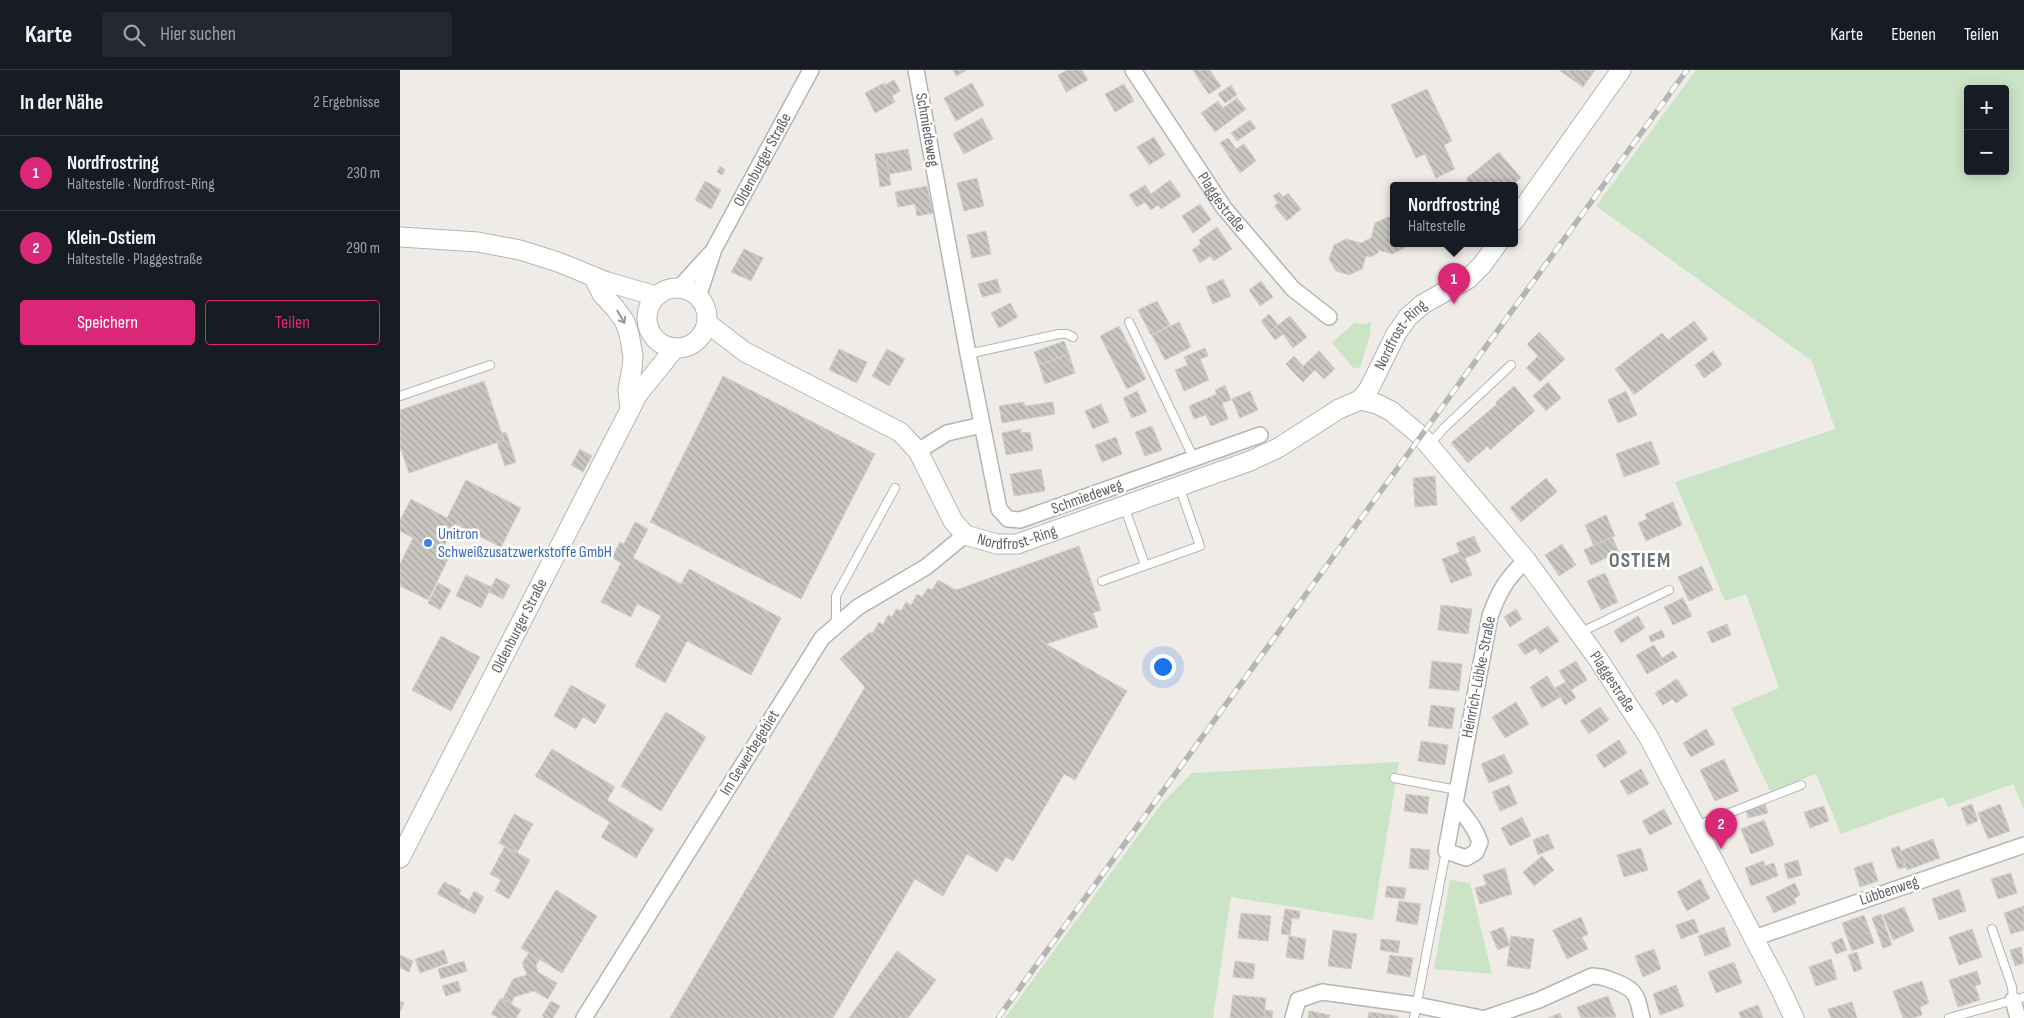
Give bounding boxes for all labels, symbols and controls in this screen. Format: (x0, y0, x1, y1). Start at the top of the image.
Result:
search box (102, 12, 452, 57)
text: Karte (25, 20, 72, 49)
icon: search (120, 21, 148, 49)
text: Hier suchen (160, 23, 236, 46)
text: Karte (1830, 24, 1863, 45)
text: Ebenen (1891, 24, 1936, 45)
text: Teilen (1964, 24, 1999, 45)
map controls (1964, 85, 2009, 175)
button: + (1964, 85, 2009, 130)
text: In der Nähe (20, 90, 103, 115)
street label: Schmiedeweg (911, 92, 943, 168)
text: 2 Ergebnisse (313, 93, 380, 112)
street label: Oldenburger Straße (729, 110, 795, 210)
button: − (1964, 130, 2009, 175)
text: Nordfrostring (67, 152, 159, 175)
text: 1 (33, 164, 39, 183)
text: 230 m (347, 164, 380, 183)
street label: Plaggestraße (1193, 169, 1250, 236)
text: Haltestelle · Nordfrost-Ring (67, 175, 215, 194)
popup (1390, 182, 1518, 247)
text: Nordfrostring (1408, 194, 1500, 217)
text: Haltestelle (1408, 217, 1466, 236)
text: Klein-Ostiem (67, 227, 156, 250)
text: 2 (32, 239, 40, 258)
text: 290 m (346, 239, 380, 258)
text: Haltestelle · Plaggestraße (67, 250, 202, 269)
pin: 1 (1438, 263, 1470, 304)
street label: Nordfrost-Ring (1370, 296, 1431, 373)
button: Speichern (20, 300, 195, 345)
button: Teilen (205, 300, 380, 345)
one-way arrow (617, 310, 627, 324)
street label: Schmiedeweg (1049, 475, 1125, 519)
street label: Nordfrost-Ring (975, 521, 1059, 554)
place label: Unitron Schweißzusatzwerkstoffe GmbH (438, 525, 612, 562)
marker: Unitron Schweißzusatzwerkstoffe GmbH (422, 537, 434, 549)
district label: OSTIEM (1609, 548, 1671, 573)
street label: Oldenburger Straße (487, 575, 551, 676)
street label: Heinrich-Lübke-Straße (1458, 614, 1500, 740)
street label: Plaggestraße (1586, 647, 1640, 716)
your location (1150, 654, 1176, 680)
street label: Im Gewerbegebiet (716, 707, 784, 799)
pin: 2 (1705, 808, 1737, 849)
street label: Lübbenweg (1857, 872, 1921, 910)

